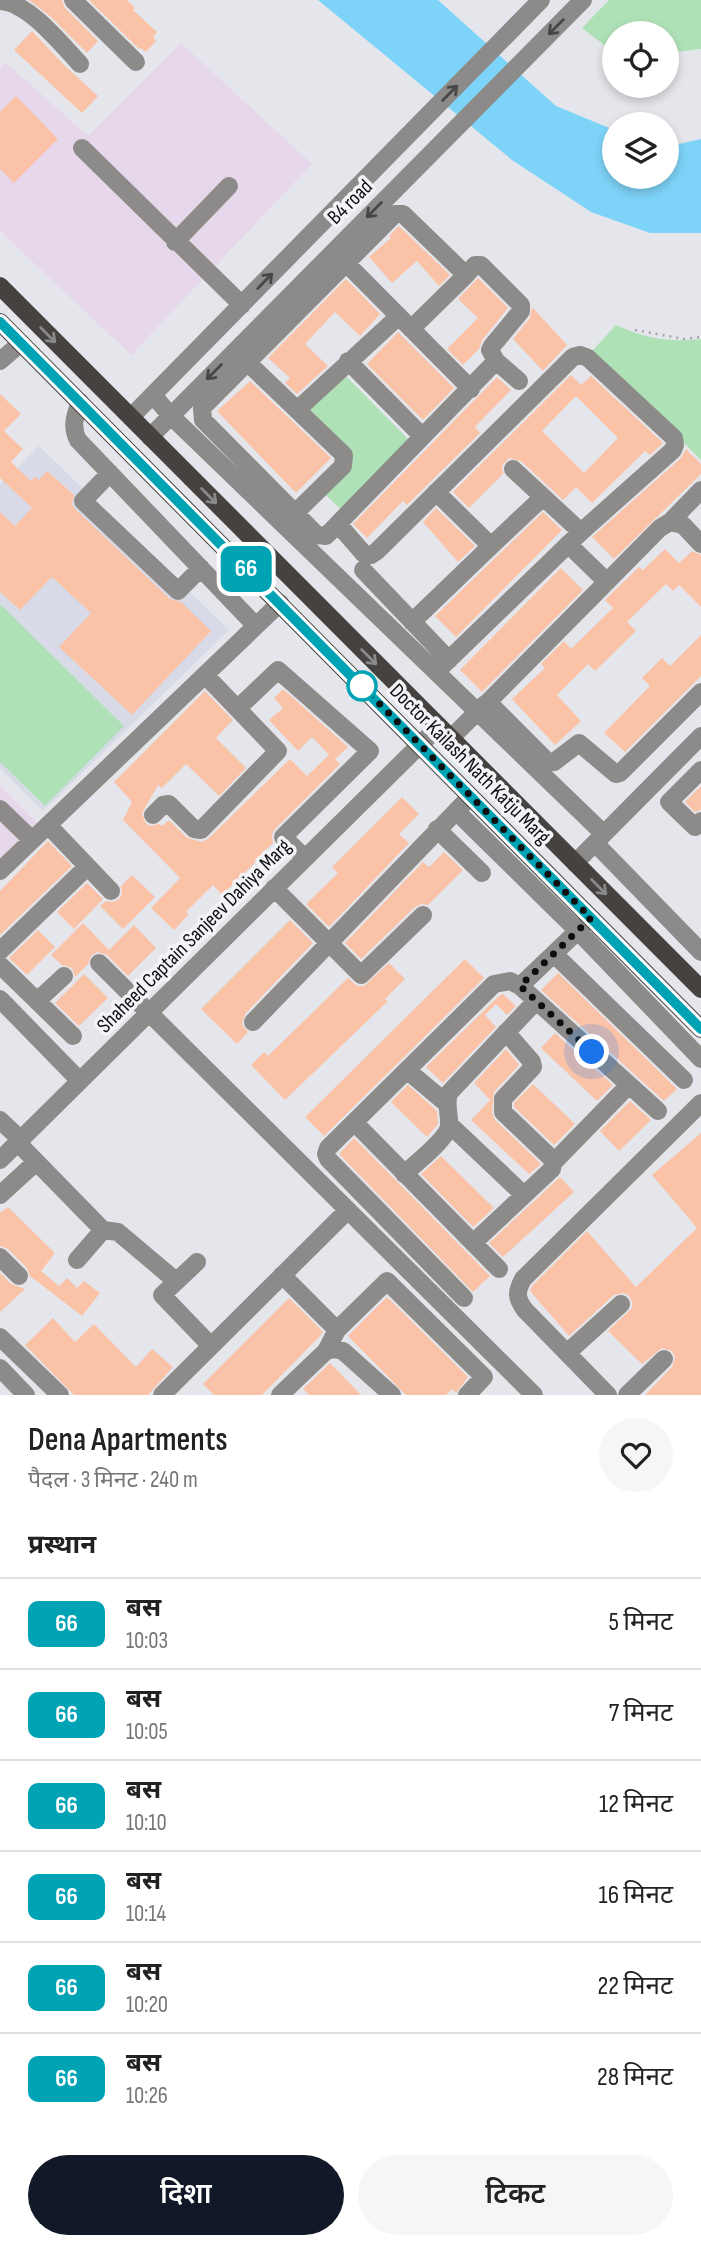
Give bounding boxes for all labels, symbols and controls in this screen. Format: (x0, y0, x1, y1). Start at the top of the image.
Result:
one-way arrow (548, 18, 565, 35)
map controls (602, 21, 679, 189)
button: locate (602, 21, 679, 98)
one-way arrow (441, 84, 458, 101)
button: layers (602, 112, 679, 189)
street label: B4 road (322, 174, 378, 230)
one-way arrow (366, 201, 383, 218)
one-way arrow (256, 273, 273, 290)
one-way arrow (40, 326, 57, 343)
one-way arrow (206, 363, 223, 380)
one-way arrow (200, 487, 217, 504)
line badge: 66 (215, 546, 278, 592)
text: 66 (235, 554, 257, 583)
one-way arrow (361, 648, 378, 665)
unlabelled marker (347, 671, 377, 701)
street label: Doctor Kailash Nath Katju Marg (385, 679, 555, 849)
street label: Shaheed Captain Sanjeev Dahiya Marg (92, 834, 296, 1038)
one-way arrow (590, 879, 607, 896)
your location (574, 1034, 609, 1069)
button: heart (599, 1418, 673, 1492)
text: Dena Apartments (28, 1420, 228, 1460)
text: पैदल · 3 मिनट · 240 m (28, 1466, 198, 1494)
text: प्रस्थान (28, 1530, 96, 1561)
text: बस (126, 1593, 161, 1624)
text: 5 मिनट (609, 1607, 673, 1638)
text: 66 (55, 1609, 78, 1638)
text: 10:03 (126, 1627, 168, 1655)
text: बस (126, 1684, 161, 1715)
text: 7 मिनट (609, 1698, 673, 1729)
text: 66 (55, 1700, 78, 1729)
text: 10:05 (126, 1718, 168, 1746)
text: बस (126, 1775, 161, 1806)
text: 12 मिनट (599, 1789, 673, 1820)
text: 66 (55, 1791, 78, 1820)
text: 10:10 (126, 1809, 167, 1837)
text: बस (126, 1866, 161, 1897)
text: 16 मिनट (599, 1880, 673, 1911)
text: 66 (55, 1882, 78, 1911)
text: 10:14 (126, 1900, 166, 1928)
text: बस (126, 1957, 161, 1988)
text: 22 मिनट (598, 1971, 673, 2002)
text: 66 (55, 1973, 78, 2002)
text: 10:20 (126, 1991, 168, 2019)
text: बस (126, 2048, 161, 2079)
text: 28 मिनट (597, 2062, 673, 2093)
text: 66 (55, 2064, 78, 2093)
text: 10:26 (126, 2082, 168, 2110)
button: दिशा (28, 2155, 344, 2235)
button: टिकट (358, 2155, 673, 2235)

